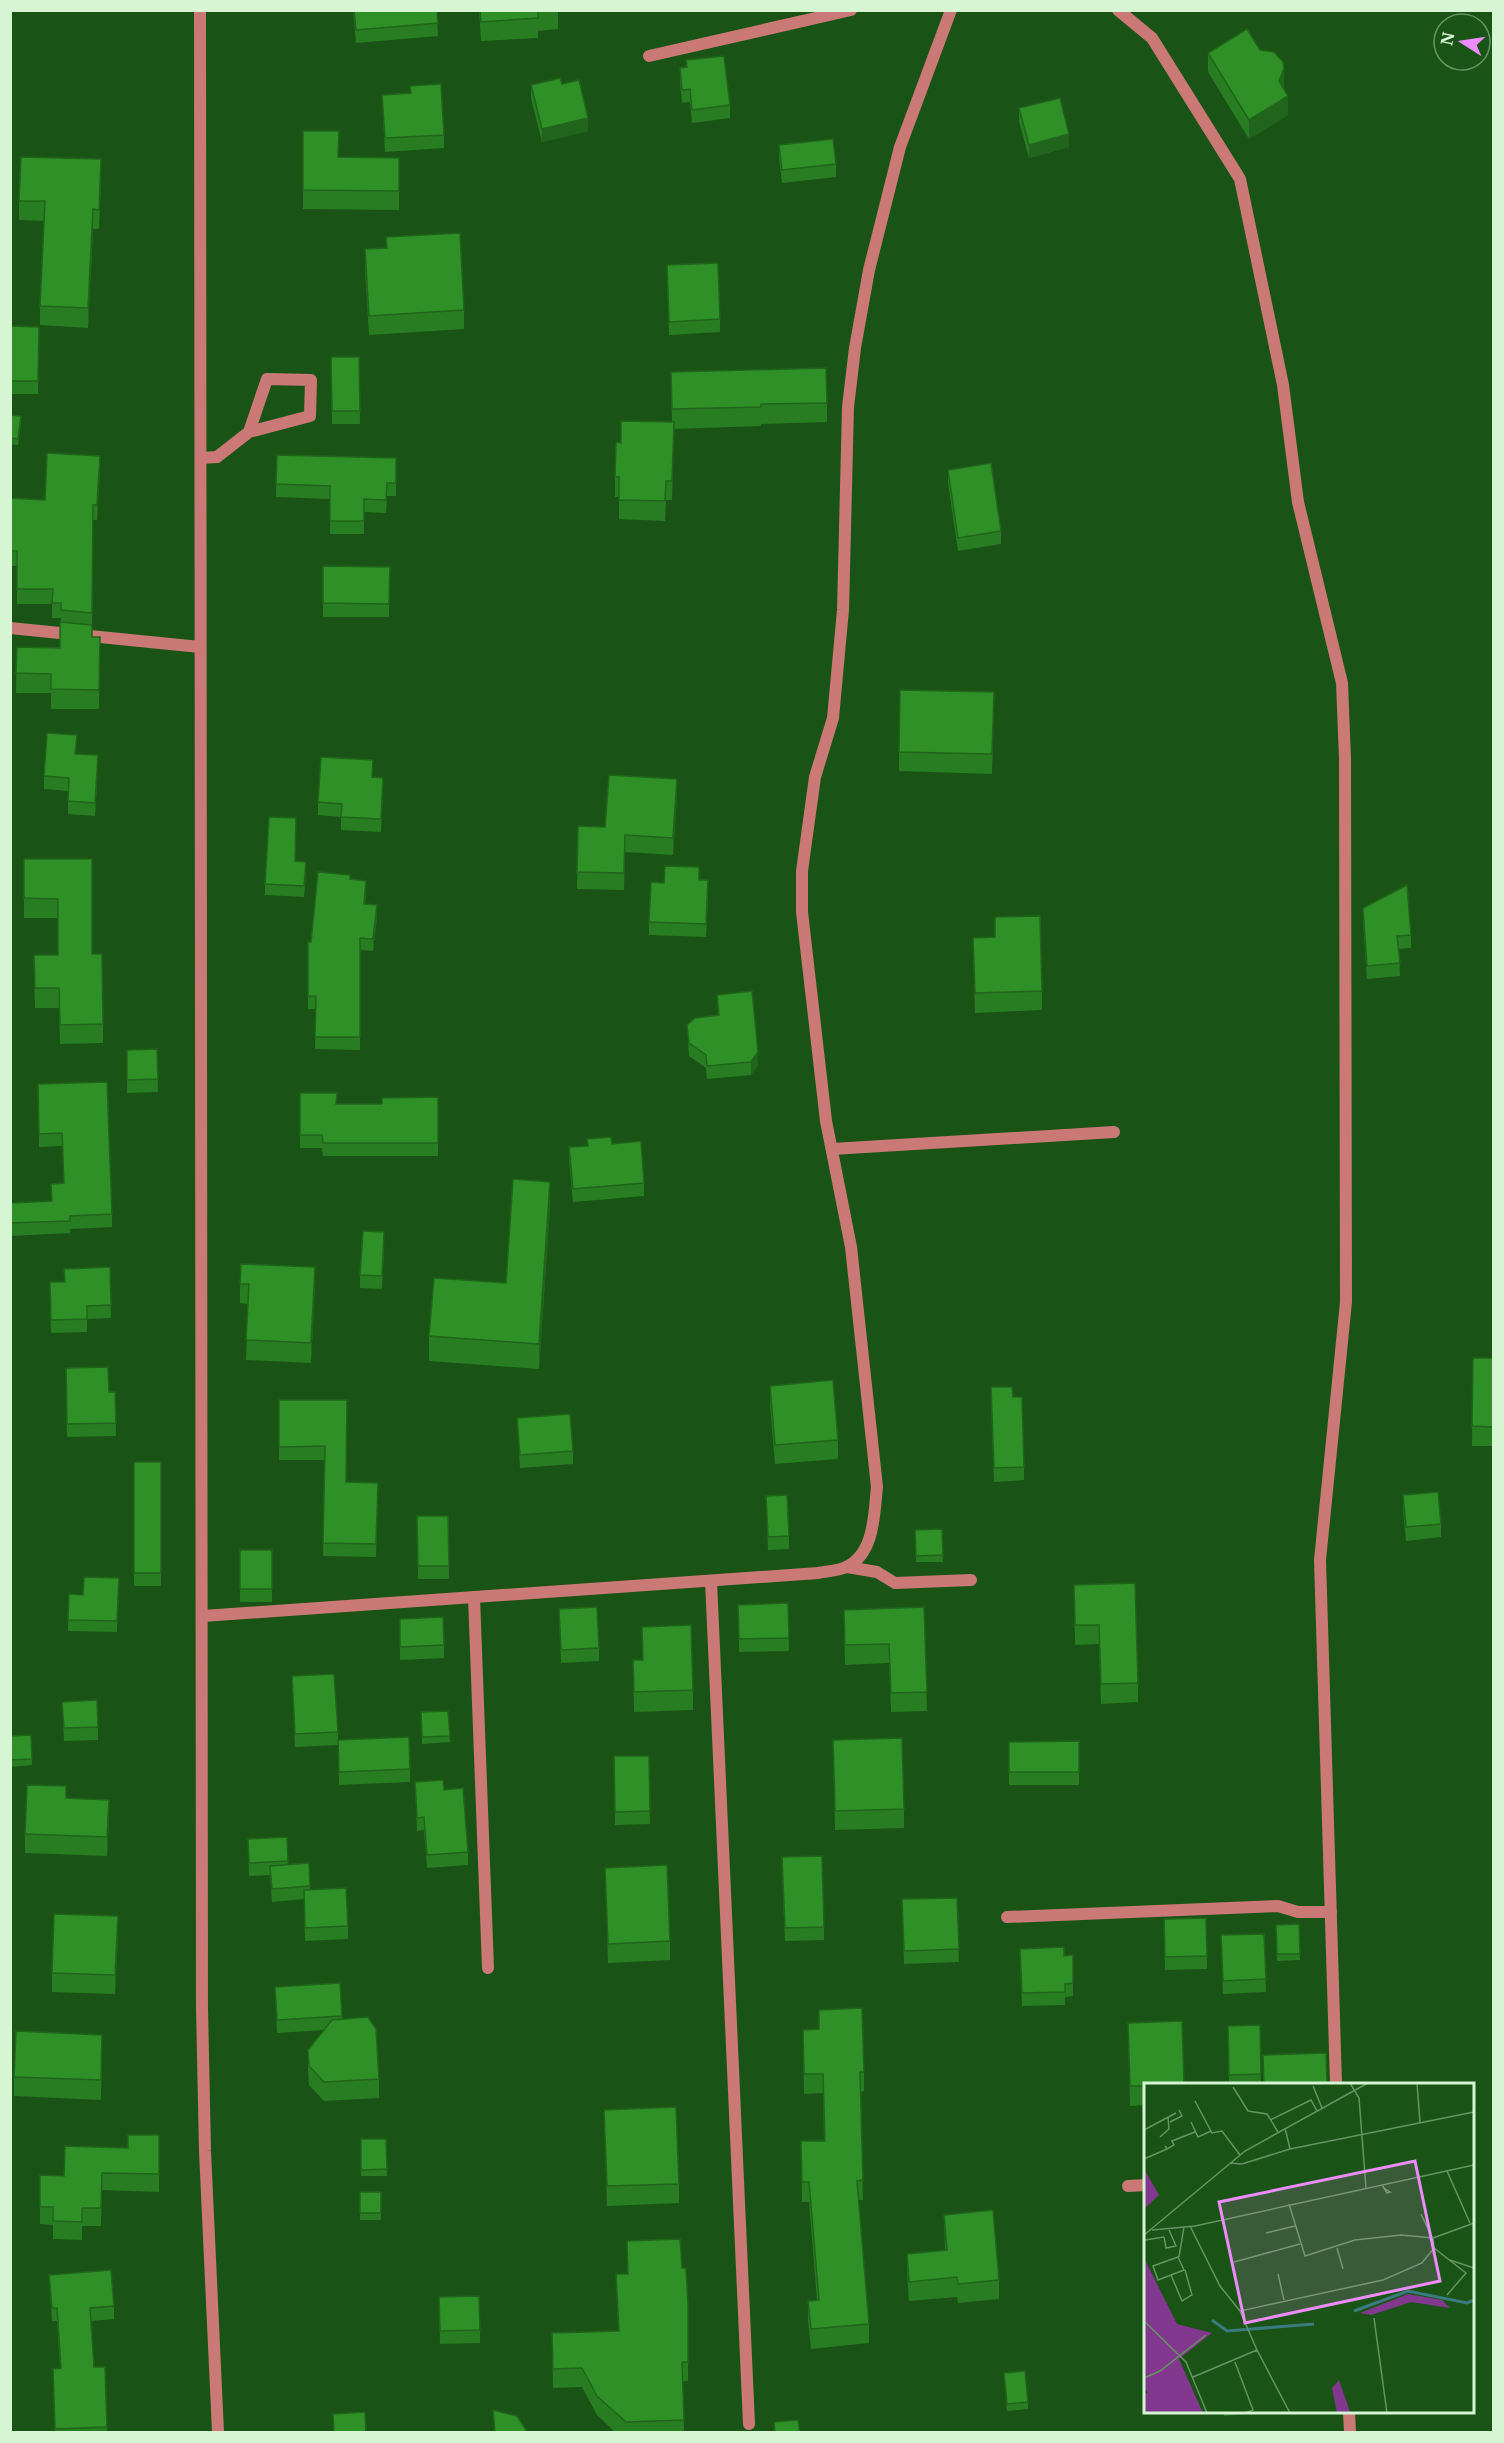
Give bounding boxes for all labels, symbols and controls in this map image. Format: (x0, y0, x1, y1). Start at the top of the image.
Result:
north arrow (1432, 12, 1492, 72)
text: N (1436, 30, 1458, 47)
inset map (1144, 2083, 1474, 2413)

